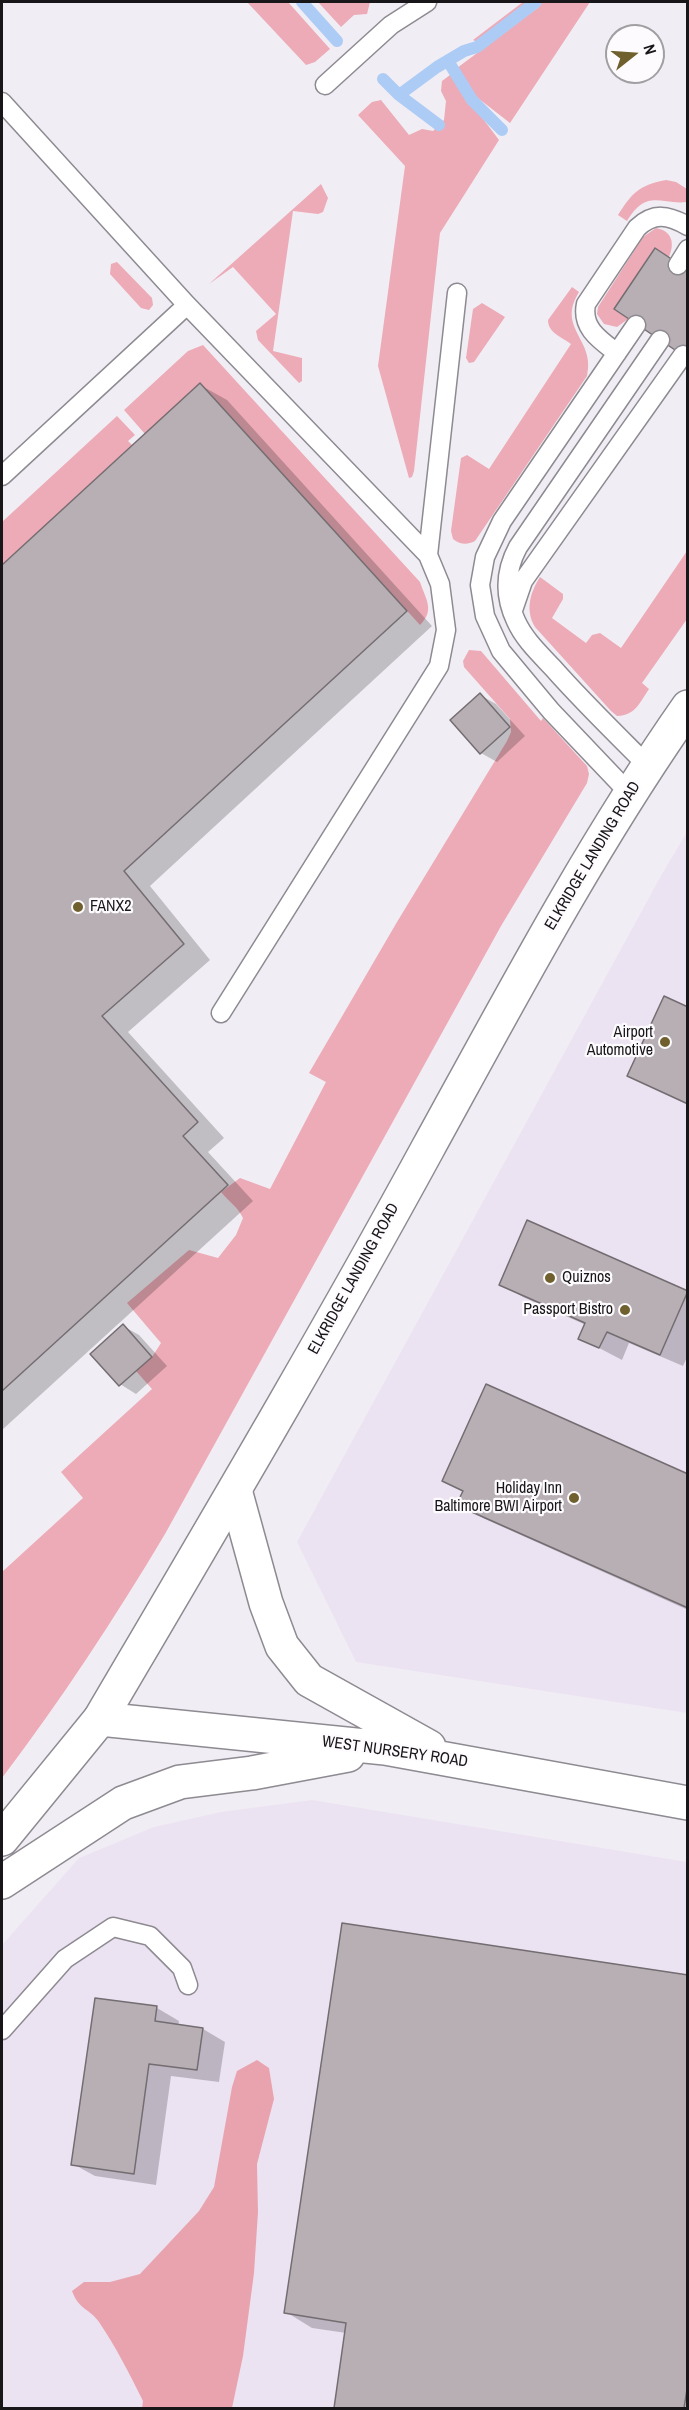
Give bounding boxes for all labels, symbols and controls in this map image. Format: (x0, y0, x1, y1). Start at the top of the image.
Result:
north arrow (605, 24, 665, 84)
text: N (638, 42, 662, 57)
street label: ELKRIDGE LANDING ROAD (541, 778, 645, 934)
place label: FANX2 (90, 897, 132, 917)
marker: FANX2 (71, 900, 85, 914)
place label: Airport Automotive (587, 1023, 653, 1061)
marker: Airport Automotive (658, 1035, 672, 1049)
street label: ELKRIDGE LANDING ROAD (304, 1200, 404, 1358)
place label: Quiznos (562, 1268, 611, 1288)
marker: Quiznos (543, 1271, 557, 1285)
place label: Passport Bistro (523, 1300, 613, 1320)
marker: Passport Bistro (618, 1303, 632, 1317)
place label: Holiday Inn Baltimore BWI Airport (434, 1479, 562, 1517)
marker: Holiday Inn Baltimore BWI Airport (567, 1491, 581, 1505)
street label: WEST NURSERY ROAD (321, 1732, 469, 1772)

